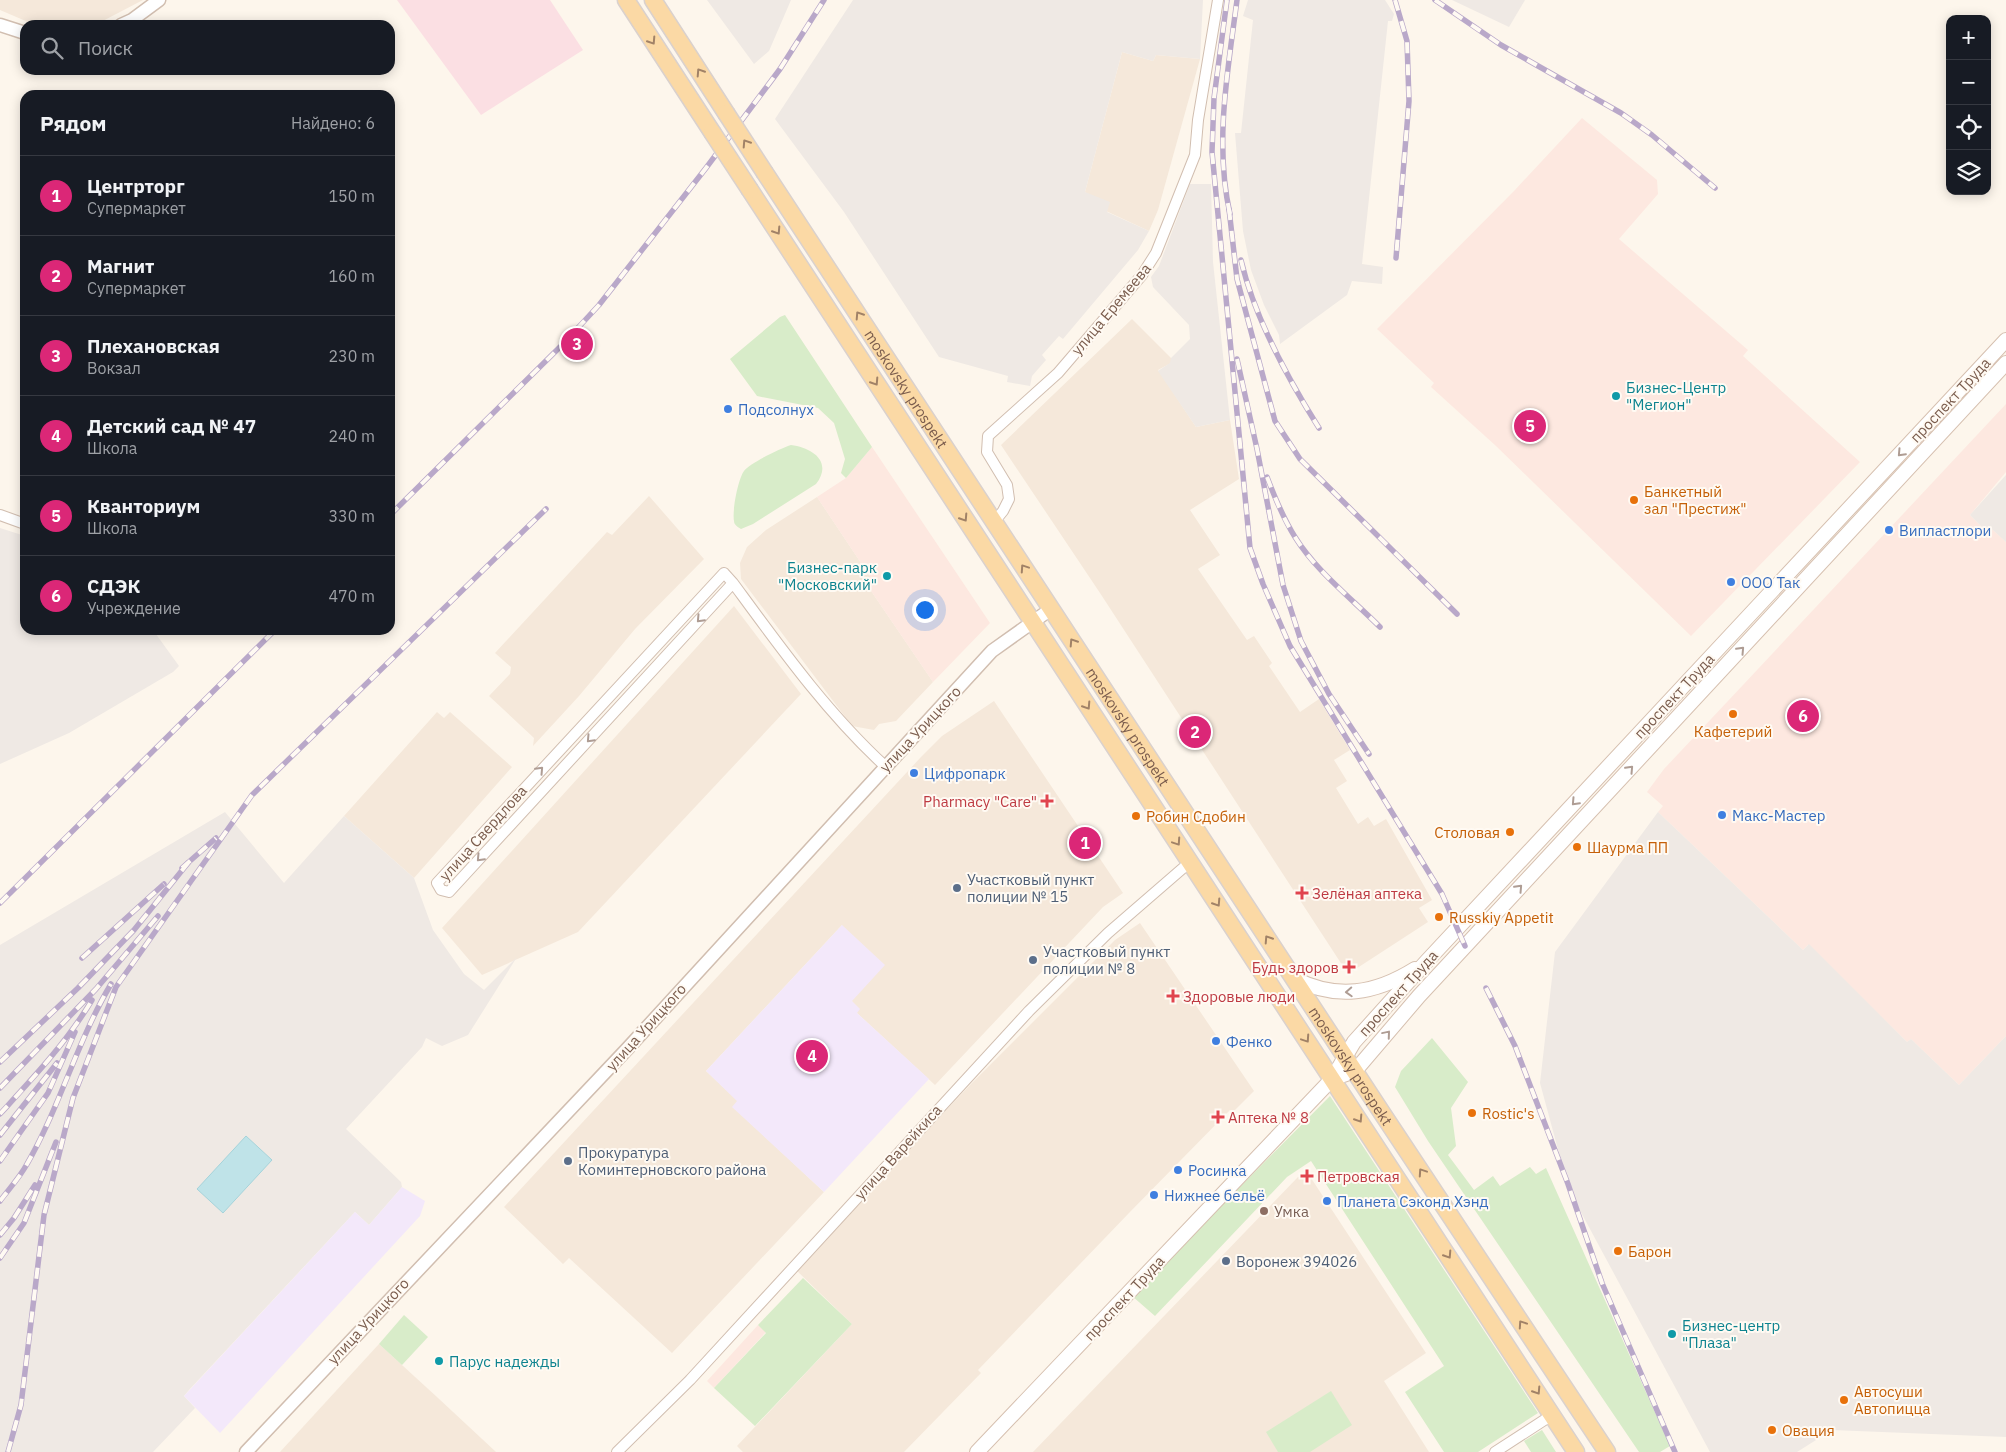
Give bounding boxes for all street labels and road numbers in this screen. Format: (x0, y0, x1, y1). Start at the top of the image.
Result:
street label: улица Еремеева (1067, 259, 1155, 359)
street label: moskovsky prospekt (861, 326, 952, 452)
street label: проспект Труда (1906, 353, 1994, 447)
street label: проспект Труда (1630, 649, 1718, 743)
street label: moskovsky prospekt (1082, 663, 1174, 789)
street label: улица Урицкого (875, 682, 965, 776)
street label: улица Свердлова (435, 781, 531, 885)
street label: проспект Труда (1354, 946, 1442, 1040)
street label: улица Урицкого (602, 979, 690, 1075)
street label: moskovsky prospekt (1305, 1003, 1397, 1129)
street label: улица Варейкиса (850, 1101, 946, 1203)
street label: проспект Труда (1080, 1251, 1168, 1345)
street label: улица Урицкого (323, 1274, 413, 1368)

